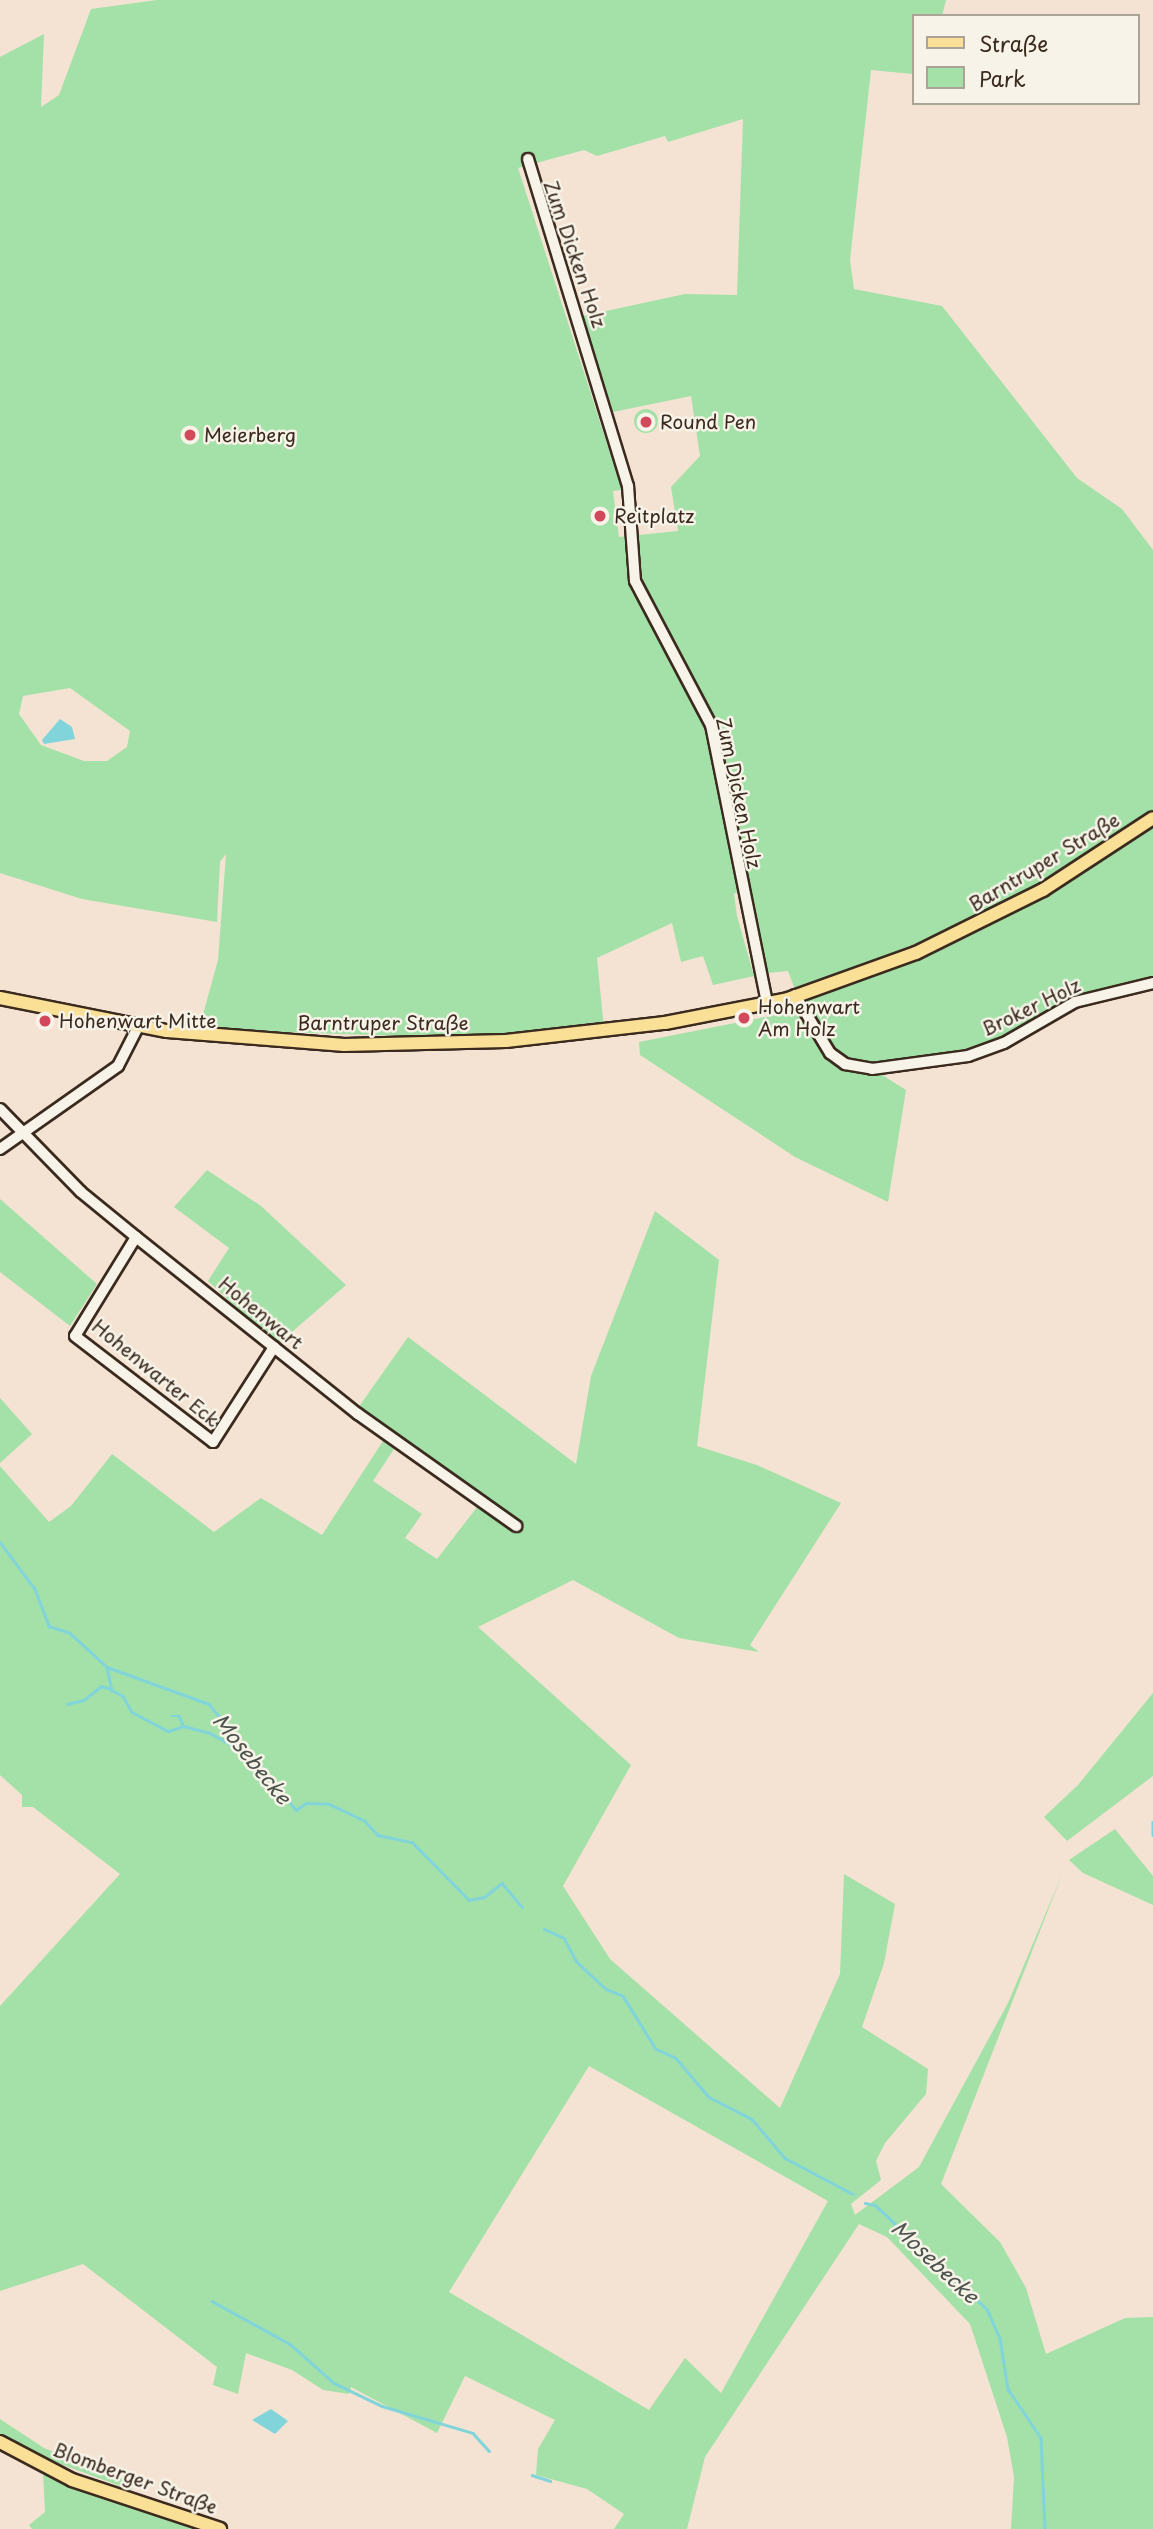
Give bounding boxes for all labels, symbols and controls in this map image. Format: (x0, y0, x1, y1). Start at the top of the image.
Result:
legend (912, 14, 1139, 105)
text: Straße (979, 27, 1048, 59)
text: Park (979, 62, 1026, 94)
street label: Zum Dicken Holz (539, 177, 611, 331)
place label: Round Pen (660, 411, 755, 433)
marker: Round Pen (638, 414, 654, 430)
place label: Meierberg (204, 424, 296, 446)
marker: Meierberg (182, 427, 198, 443)
place label: Reitplatz (614, 505, 694, 527)
marker: Reitplatz (592, 508, 608, 524)
street label: Zum Dicken Holz (712, 715, 766, 871)
street label: Barntruper Straße (965, 808, 1123, 916)
street label: Broker Holz (977, 973, 1085, 1041)
place label: Hohenwart Am Holz (758, 996, 860, 1040)
place label: Hohenwart Mitte (59, 1010, 216, 1032)
marker: Hohenwart Am Holz (736, 1010, 752, 1026)
street label: Barntruper Straße (297, 1012, 469, 1034)
marker: Hohenwart Mitte (37, 1013, 53, 1029)
street label: Hohenwart (214, 1272, 308, 1354)
street label: Hohenwarter Eck (87, 1314, 225, 1432)
water label: Mosebecke (209, 1707, 297, 1809)
water label: Mosebecke (887, 2214, 985, 2308)
street label: Blomberger Straße (49, 2437, 221, 2519)

